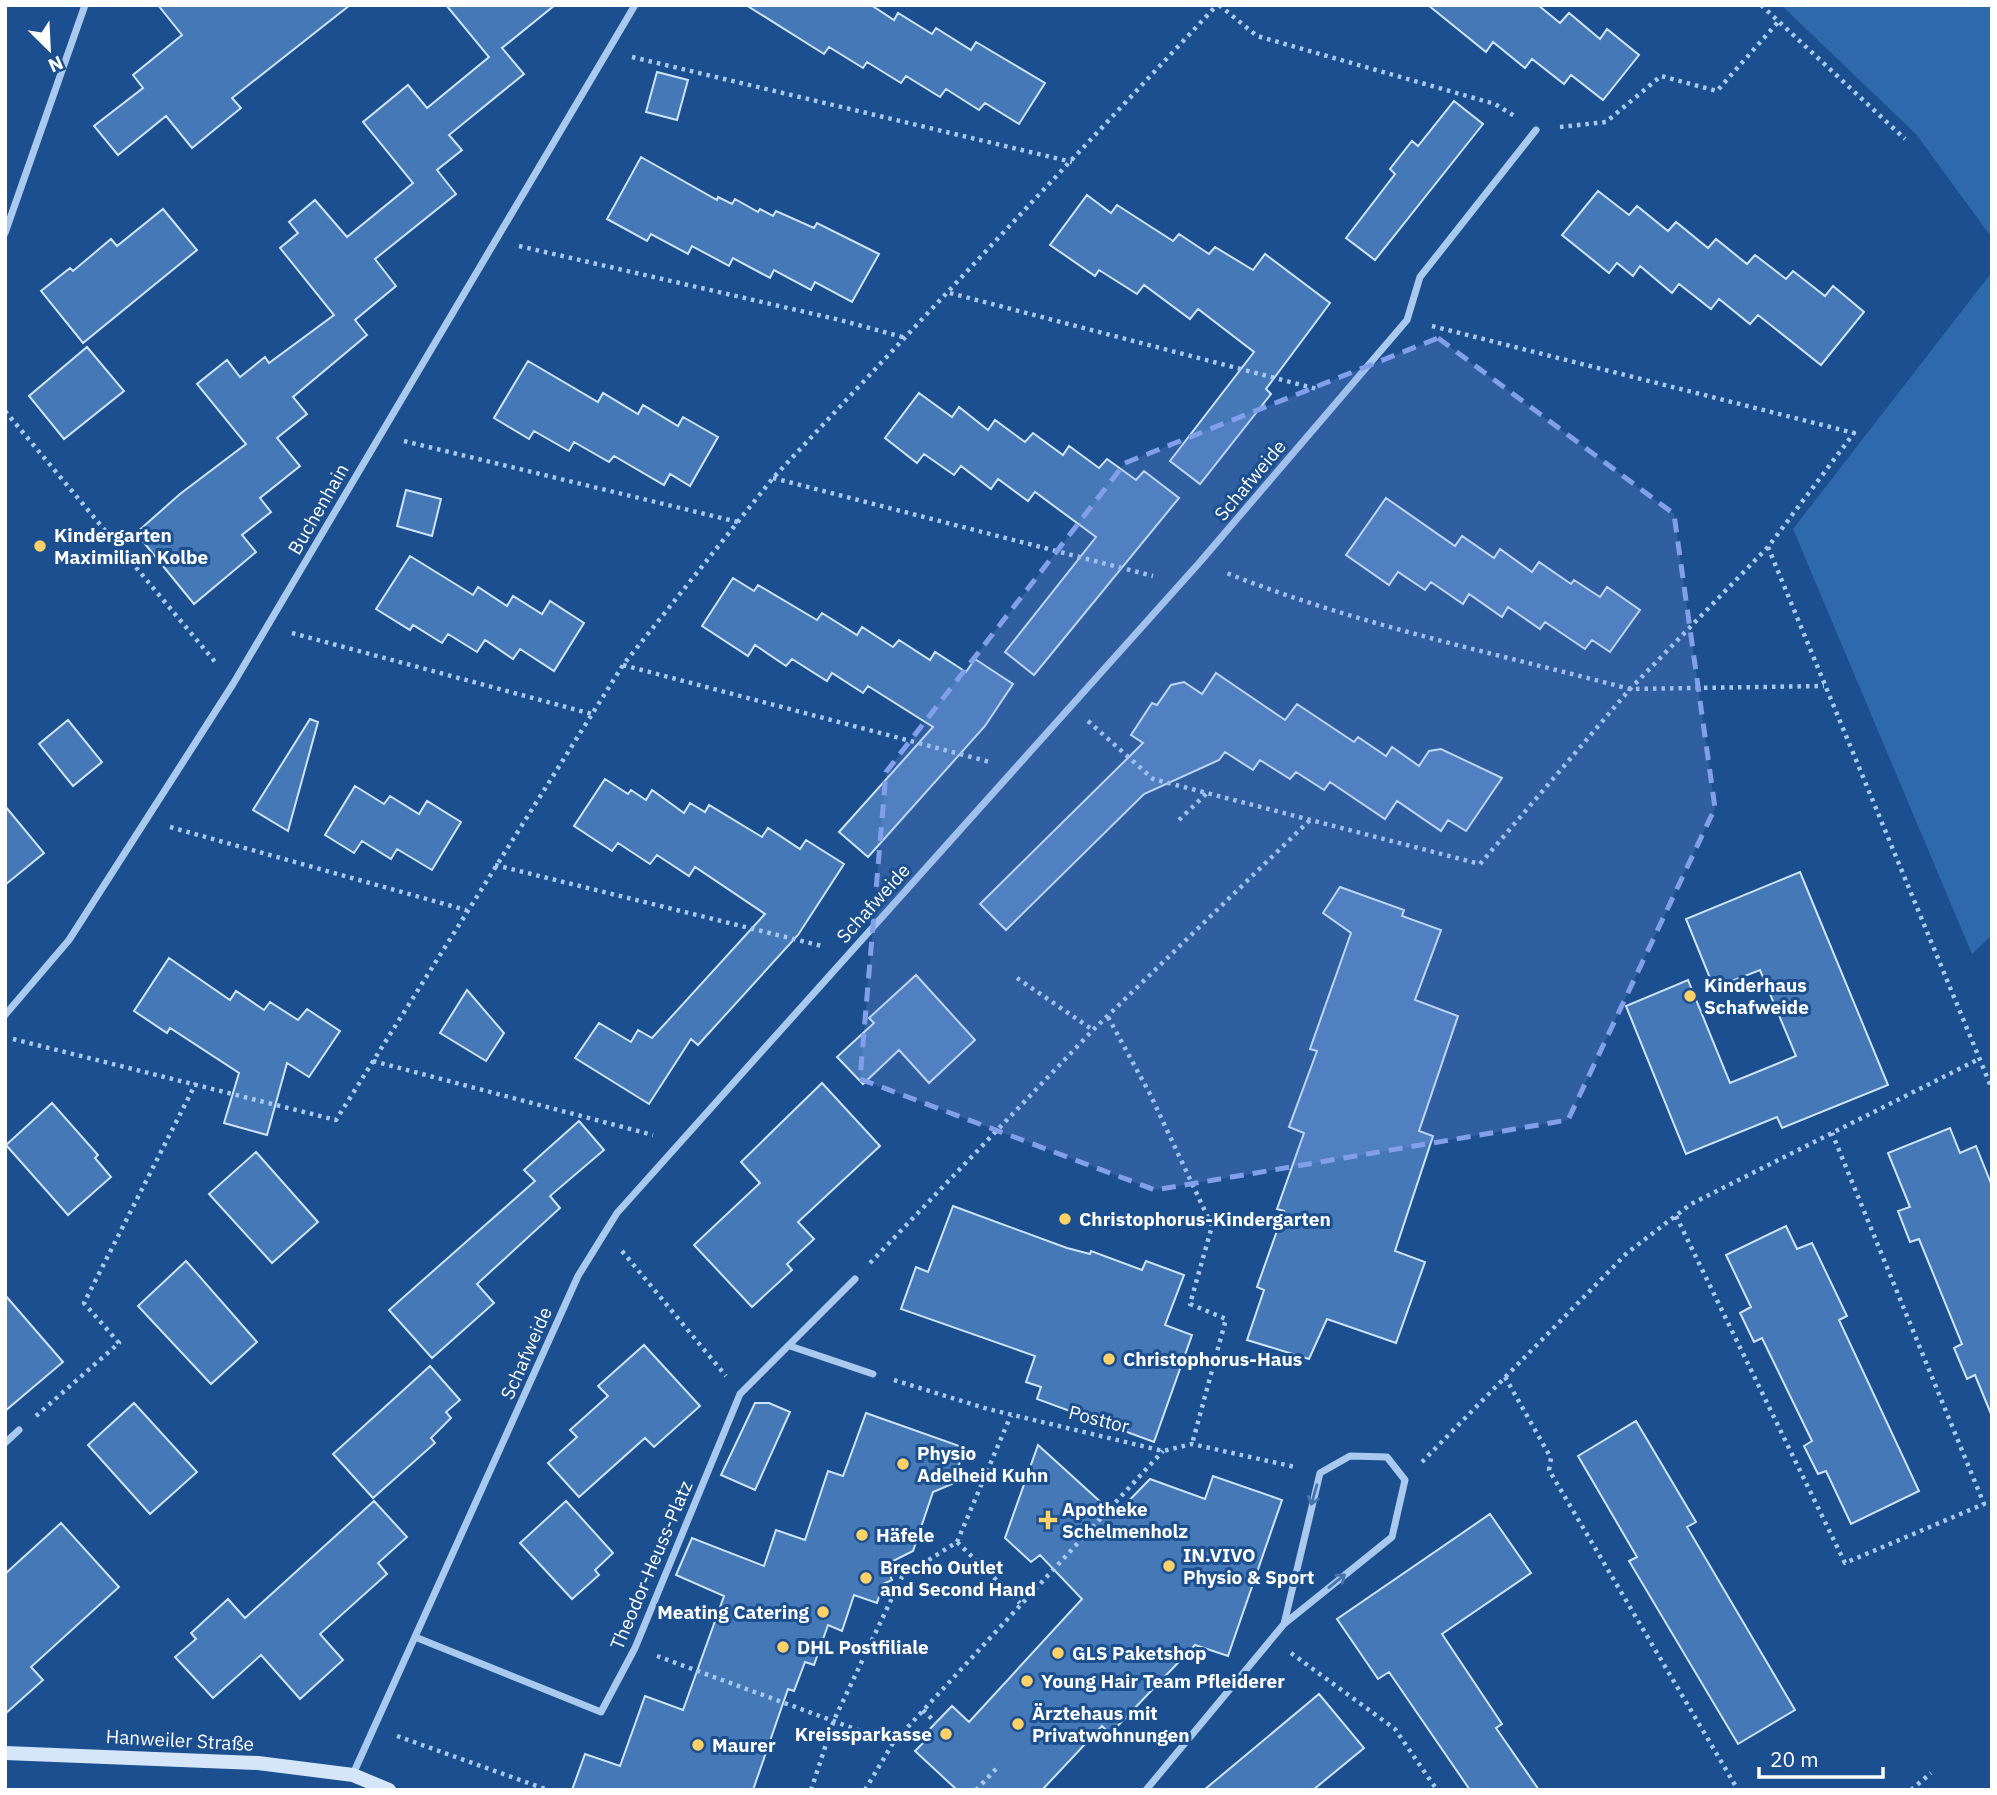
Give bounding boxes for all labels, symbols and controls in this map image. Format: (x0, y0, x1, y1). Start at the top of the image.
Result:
north arrow (14, 14, 84, 84)
text: N (45, 51, 67, 78)
street label: Schafweide (1209, 434, 1291, 526)
street label: Buchenhain (282, 459, 354, 559)
place label: Kindergarten Maximilian Kolbe (54, 523, 208, 569)
marker: Kindergarten Maximilian Kolbe (32, 538, 48, 554)
street label: Schafweide (831, 858, 915, 948)
place label: Kinderhaus Schafweide (1704, 973, 1809, 1019)
marker: Kinderhaus Schafweide (1682, 988, 1698, 1004)
place label: Christophorus-Kindergarten (1079, 1207, 1331, 1231)
marker: Christophorus-Kindergarten (1057, 1211, 1073, 1227)
street label: Schafweide (495, 1303, 557, 1403)
place label: Christophorus-Haus (1123, 1347, 1302, 1371)
marker: Christophorus-Haus (1101, 1351, 1117, 1367)
street label: Posttor (1066, 1400, 1132, 1438)
place label: Physio Adelheid Kuhn (917, 1441, 1048, 1487)
marker: Physio Adelheid Kuhn (895, 1456, 911, 1472)
street label: Theodor-Heuss-Platz (605, 1477, 698, 1653)
one-way arrow (1307, 1483, 1320, 1505)
place label: Apotheke Schelmenholz (1062, 1497, 1188, 1543)
marker: Apotheke Schelmenholz (1040, 1512, 1056, 1528)
place label: Häfele (876, 1523, 934, 1547)
marker: Häfele (854, 1527, 870, 1543)
place label: IN.VIVO Physio & Sport (1183, 1543, 1314, 1589)
place label: Brecho Outlet and Second Hand (880, 1555, 1036, 1601)
marker: IN.VIVO Physio & Sport (1161, 1558, 1177, 1574)
marker: Brecho Outlet and Second Hand (858, 1570, 874, 1586)
one-way arrow (1328, 1574, 1346, 1589)
place label: Meating Catering (657, 1600, 810, 1624)
marker: Meating Catering (815, 1604, 831, 1620)
place label: DHL Postfiliale (797, 1635, 929, 1659)
marker: DHL Postfiliale (775, 1639, 791, 1655)
place label: GLS Paketshop (1072, 1641, 1207, 1665)
marker: GLS Paketshop (1050, 1645, 1066, 1661)
place label: Young Hair Team Pfleiderer (1041, 1669, 1285, 1693)
marker: Young Hair Team Pfleiderer (1019, 1673, 1035, 1689)
place label: Ärztehaus mit Privatwohnungen (1032, 1701, 1190, 1747)
marker: Ärztehaus mit Privatwohnungen (1010, 1716, 1026, 1732)
place label: Kreissparkasse (795, 1722, 932, 1746)
street label: Hanweiler Straße (105, 1724, 255, 1756)
marker: Kreissparkasse (938, 1726, 954, 1742)
place label: Maurer (712, 1733, 776, 1757)
scale bar (1759, 1736, 1883, 1780)
marker: Maurer (690, 1737, 706, 1753)
text: 20 m (1770, 1745, 1819, 1773)

